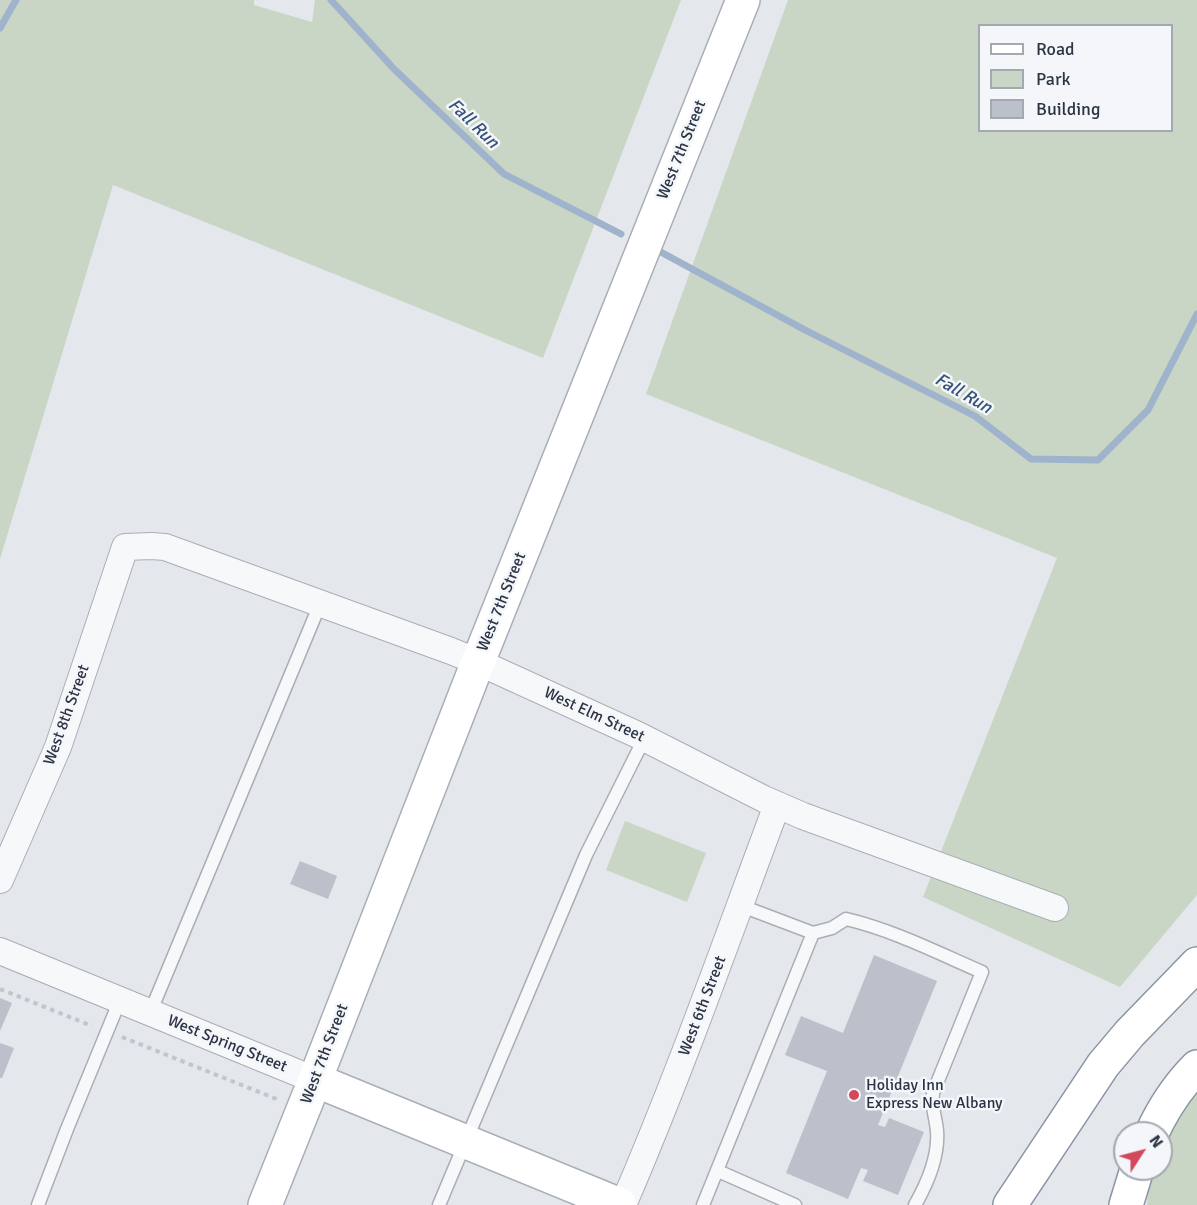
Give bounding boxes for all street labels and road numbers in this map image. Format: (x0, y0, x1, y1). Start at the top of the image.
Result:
street label: West 7th Street (653, 98, 711, 202)
street label: West 7th Street (473, 550, 531, 654)
street label: West 8th Street (40, 662, 94, 768)
street label: West Elm Street (541, 683, 647, 747)
street label: West 6th Street (675, 953, 731, 1059)
street label: West 7th Street (297, 1001, 353, 1107)
street label: West Spring Street (164, 1011, 290, 1077)

